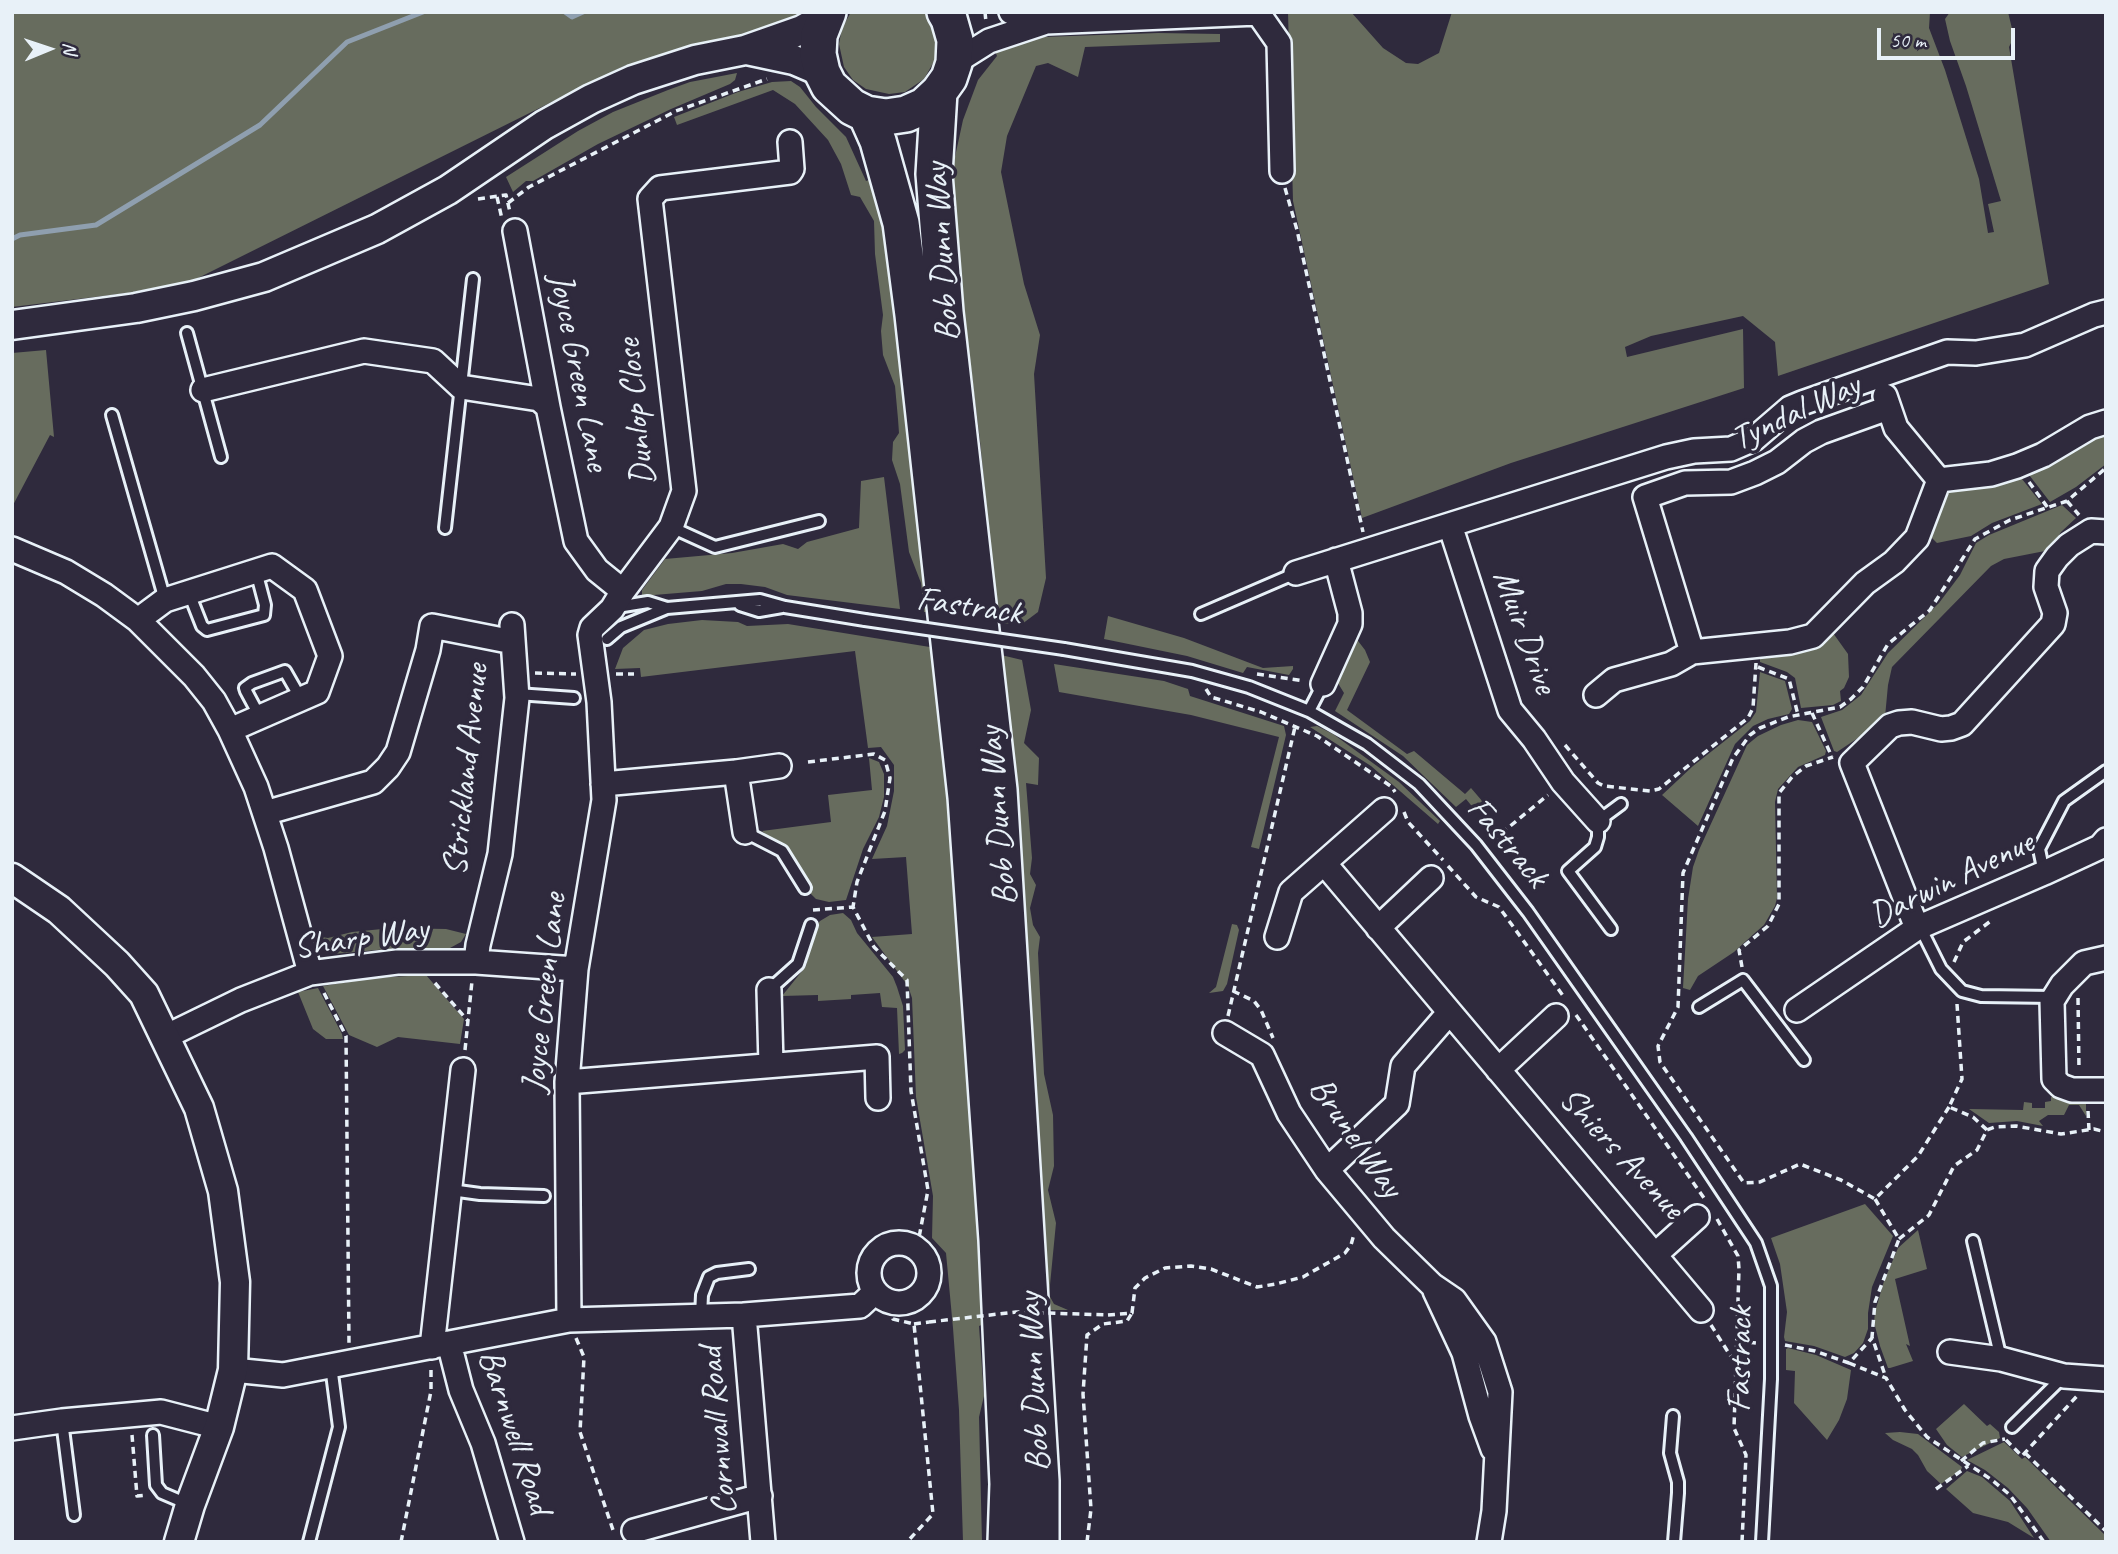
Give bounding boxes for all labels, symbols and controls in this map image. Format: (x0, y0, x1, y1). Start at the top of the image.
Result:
north arrow (14, 14, 84, 84)
scale bar (1880, 14, 2018, 58)
text: 50 m (1890, 27, 1926, 53)
text: N (58, 42, 82, 55)
street label: Bob Dunn Way (916, 161, 970, 343)
street label: Joyce Green Lane (538, 270, 618, 474)
street label: Dunlop Close (608, 337, 666, 487)
street label: Tyndal Way (1725, 365, 1867, 461)
street label: Muir Drive (1482, 565, 1566, 699)
street label: Fastrack (914, 579, 1024, 635)
street label: Strickland Avenue (435, 662, 499, 878)
street label: Bob Dunn Way (970, 725, 1028, 907)
street label: Fastrack (1457, 789, 1557, 897)
street label: Darwin Avenue (1863, 822, 2041, 938)
street label: Joyce Green Lane (514, 891, 576, 1095)
street label: Sharp Way (291, 909, 431, 969)
street label: Brunel Way (1299, 1070, 1411, 1206)
street label: Shiers Avenue (1549, 1079, 1693, 1229)
street label: Bob Dunn Way (1009, 1291, 1061, 1473)
street label: Fastrack (1719, 1306, 1763, 1412)
street label: Barnwell Road (468, 1345, 560, 1519)
street label: Cornwall Road (691, 1345, 747, 1517)

